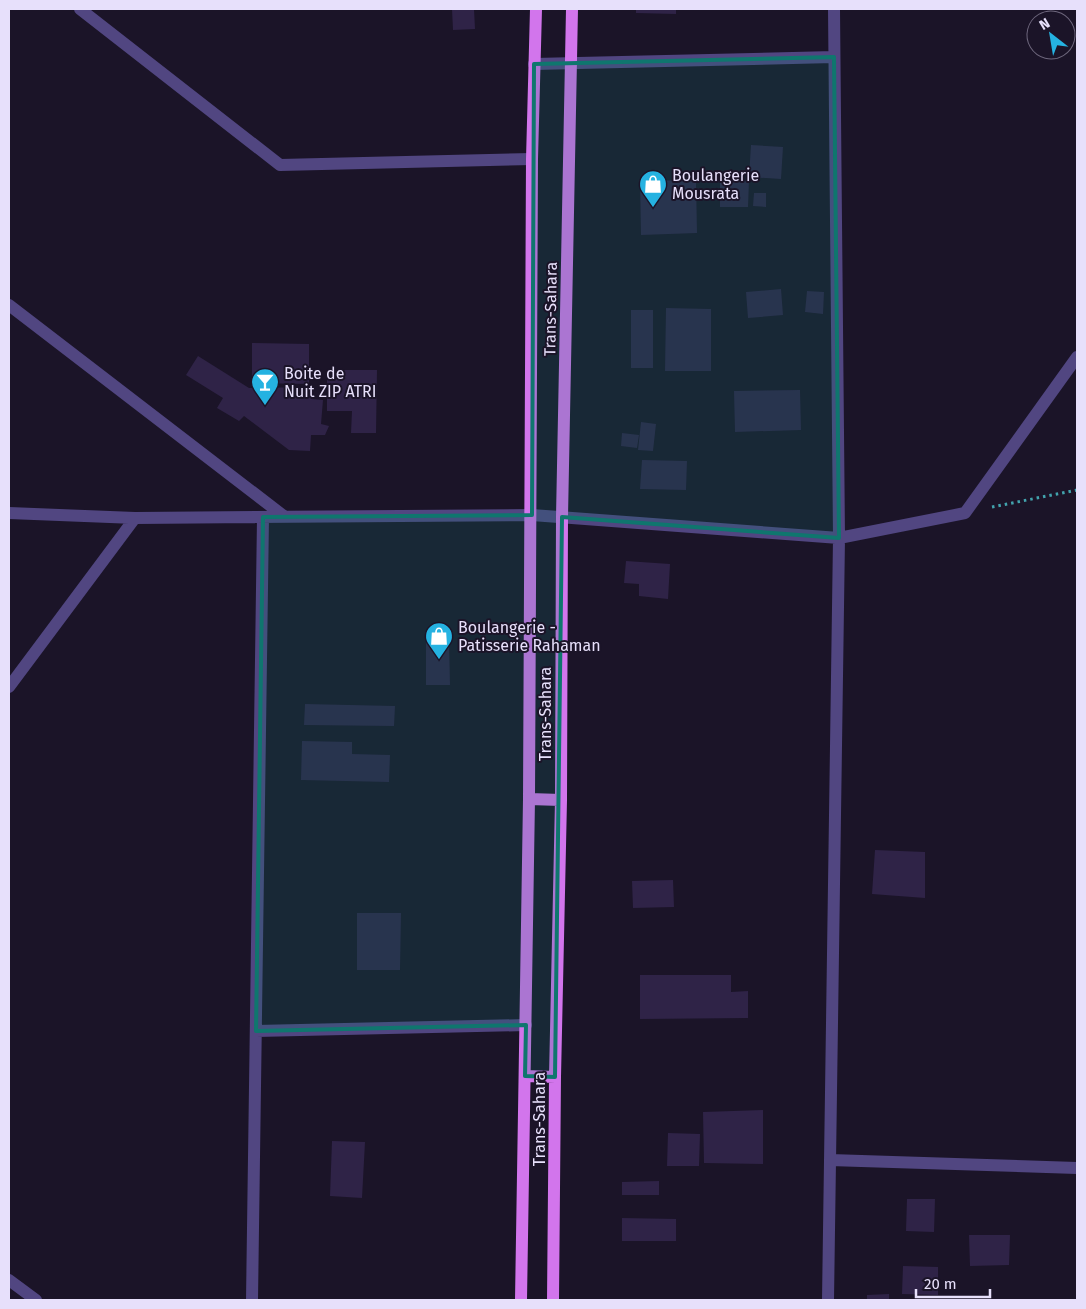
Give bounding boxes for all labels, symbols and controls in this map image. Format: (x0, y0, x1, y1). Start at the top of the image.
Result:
north arrow (1026, 10, 1076, 60)
text: N (1036, 15, 1053, 34)
place label: Boulangerie Mousrata (672, 166, 759, 203)
shop icon: Boulangerie Mousrata (638, 169, 668, 208)
street label: Trans-Sahara (540, 262, 561, 356)
place label: Boite de Nuit ZIP ATRI (284, 364, 376, 401)
bar icon: Boite de Nuit ZIP ATRI (250, 367, 280, 406)
place label: Boulangerie - Patisserie Rahaman (458, 618, 601, 655)
shop icon: Boulangerie - Patisserie Rahaman (424, 621, 454, 660)
street label: Trans-Sahara (536, 667, 555, 761)
street label: Trans-Sahara (530, 1072, 549, 1166)
scale bar (916, 1266, 990, 1298)
text: 20 m (924, 1275, 957, 1293)

